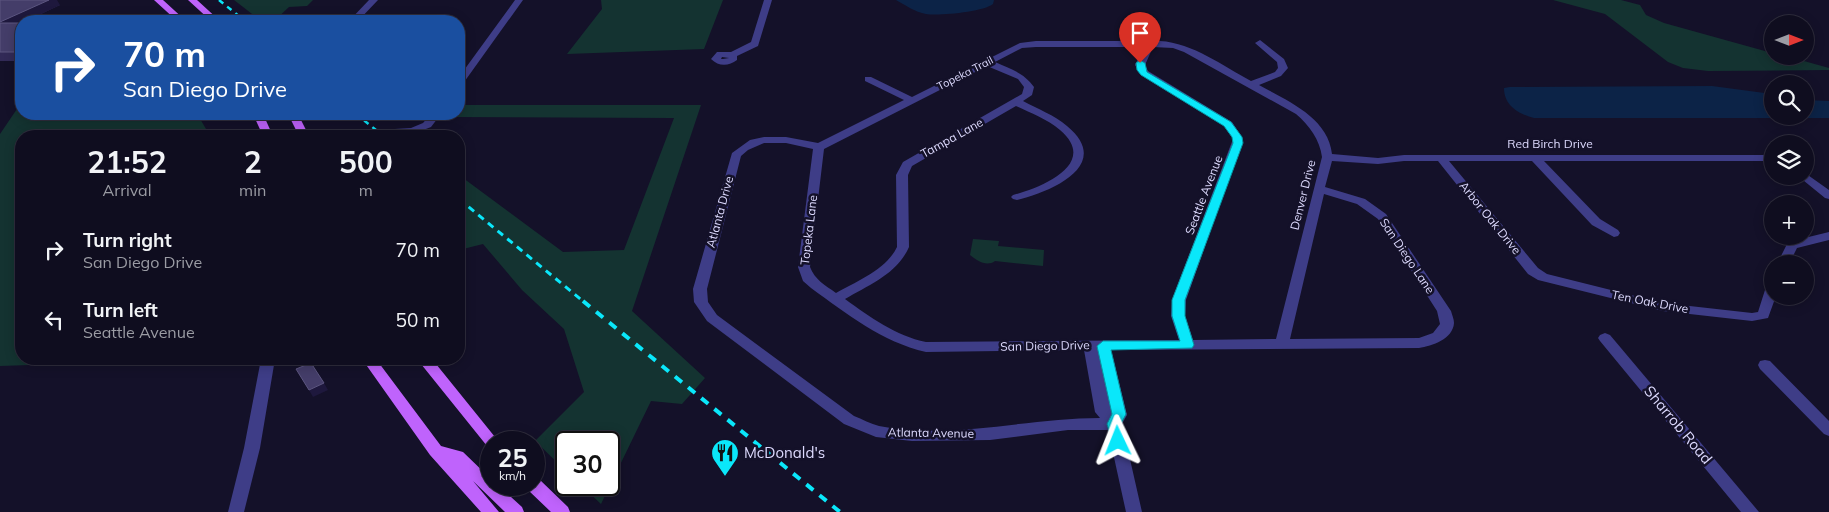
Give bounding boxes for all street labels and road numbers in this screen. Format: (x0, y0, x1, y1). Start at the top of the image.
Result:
street label: Topeka Trail (935, 53, 995, 93)
street label: Tampa Lane (918, 114, 986, 161)
street label: Red Birch Drive (1507, 136, 1593, 151)
street label: Seattle Avenue (1182, 153, 1226, 237)
street label: Denver Drive (1287, 158, 1318, 232)
street label: Atlanta Drive (703, 174, 736, 249)
street label: Arbor Oak Drive (1456, 178, 1524, 257)
street label: Topeka Lane (797, 194, 820, 266)
street label: San Diego Lane (1377, 215, 1438, 296)
street label: Ten Oak Drive (1610, 287, 1690, 316)
street label: San Diego Drive (1000, 337, 1090, 354)
street label: Sharrob Road (1640, 382, 1717, 468)
street label: Atlanta Avenue (888, 424, 974, 441)

